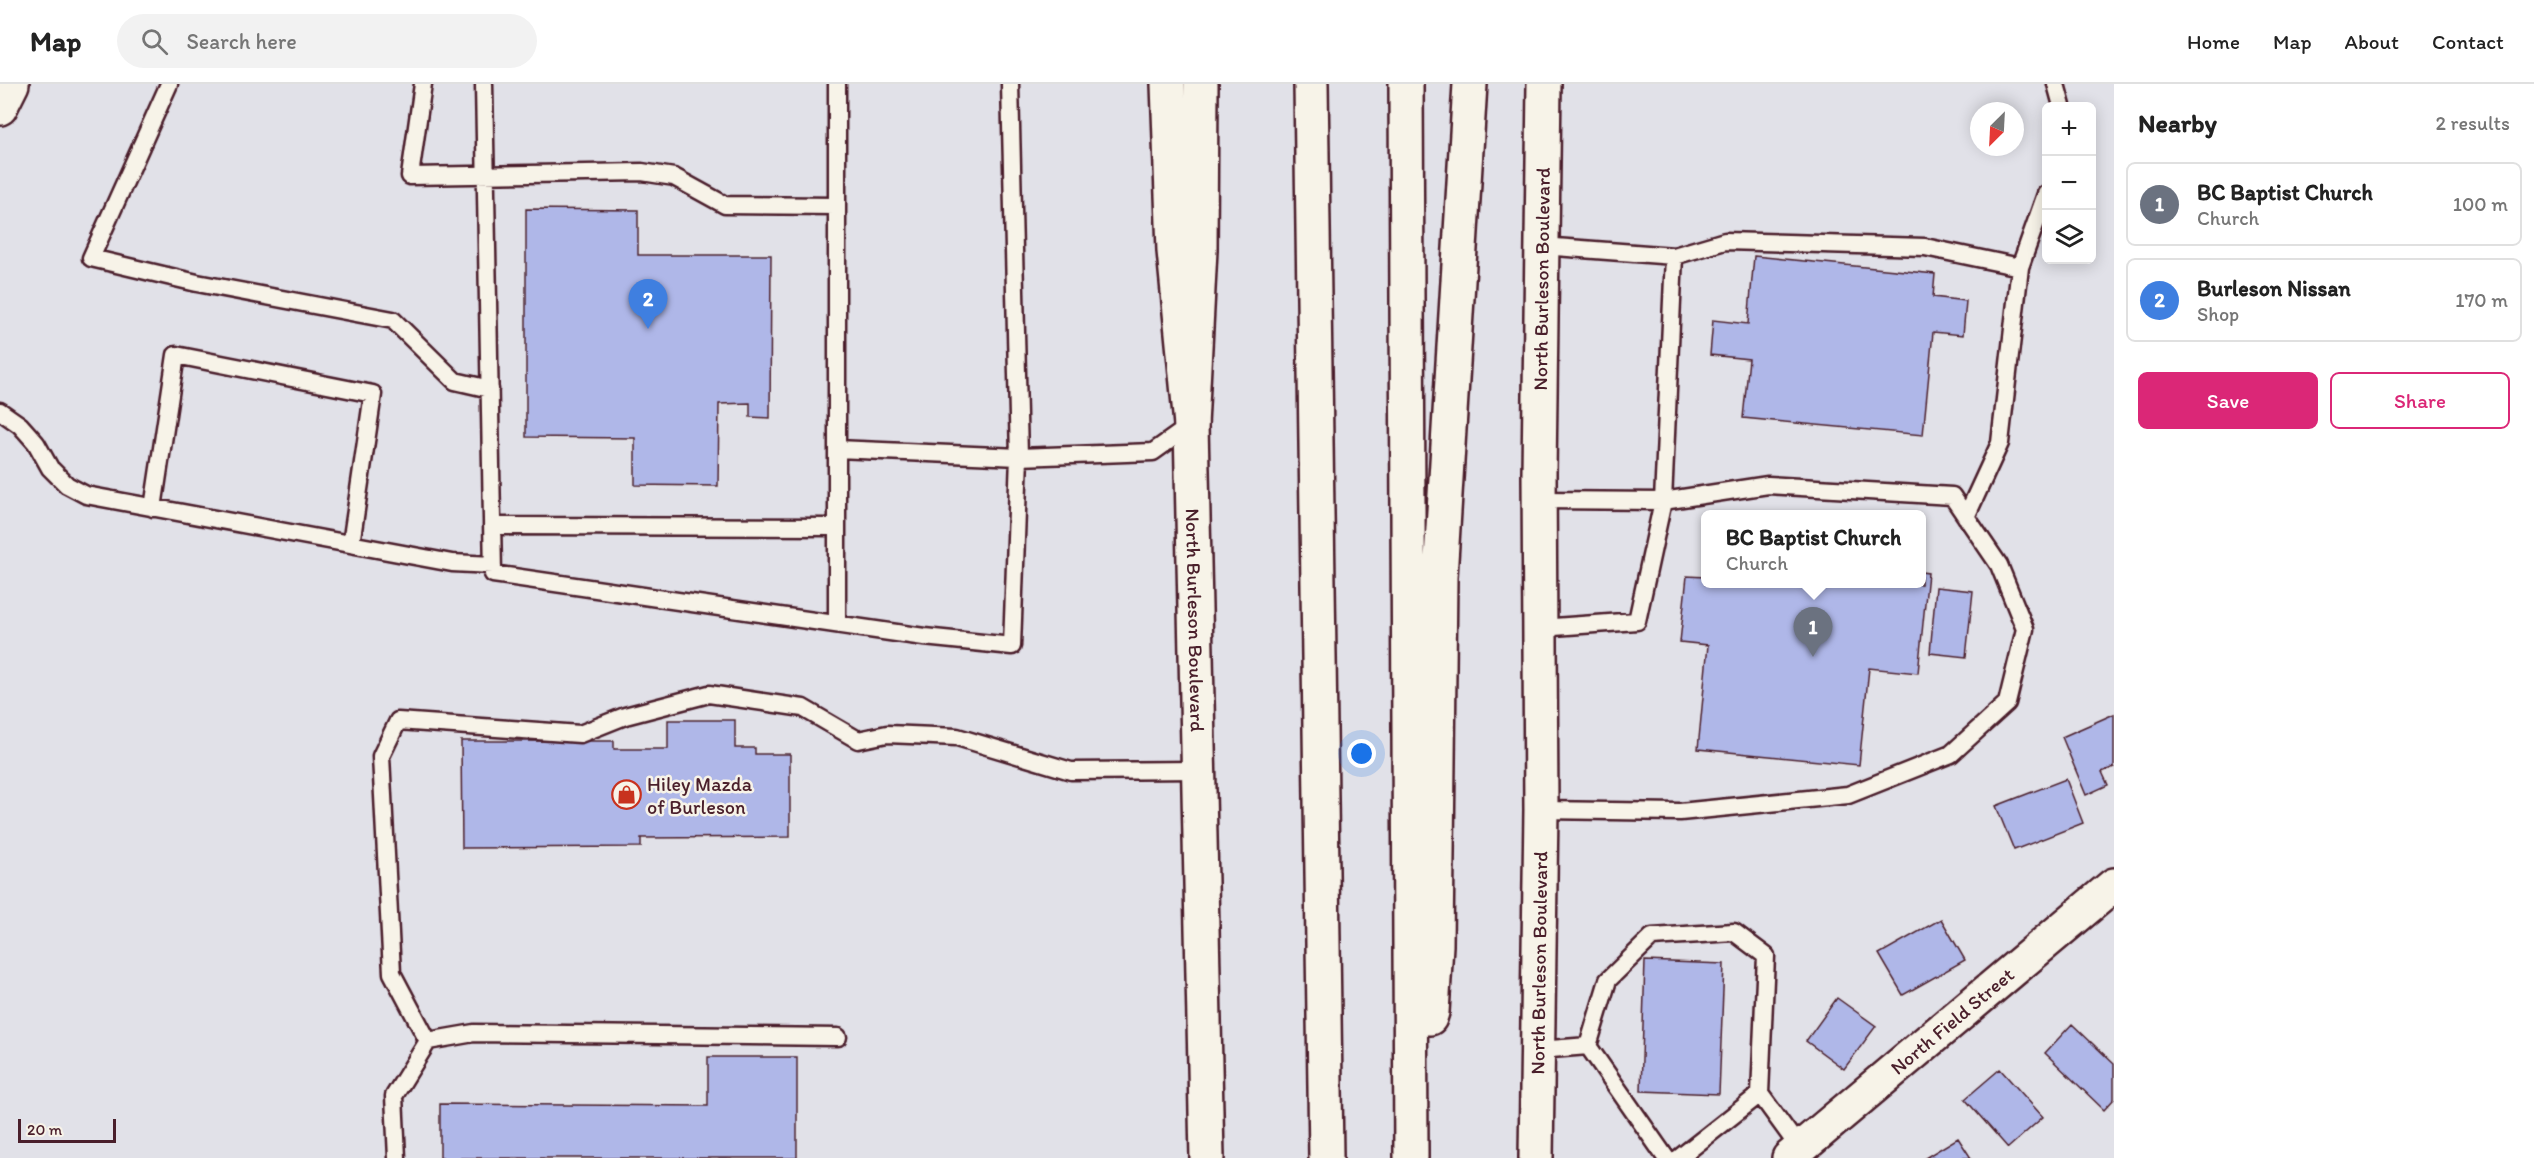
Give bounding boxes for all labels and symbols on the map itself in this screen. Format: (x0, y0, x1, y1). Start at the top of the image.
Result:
north arrow (1970, 102, 2024, 156)
street label: North Burleson Boulevard (1528, 167, 1555, 391)
pin: 2 (628, 280, 668, 329)
street label: North Burleson Boulevard (1181, 508, 1210, 732)
pin: 1 (1794, 608, 1832, 657)
your location (1347, 739, 1376, 768)
place label: Hiley Mazda of Burleson (647, 772, 753, 819)
shop icon: Hiley Mazda of Burleson (610, 779, 642, 811)
street label: North Burleson Boulevard (1525, 851, 1552, 1075)
street label: North Field Street (1886, 962, 2019, 1080)
scale bar (18, 1116, 116, 1144)

